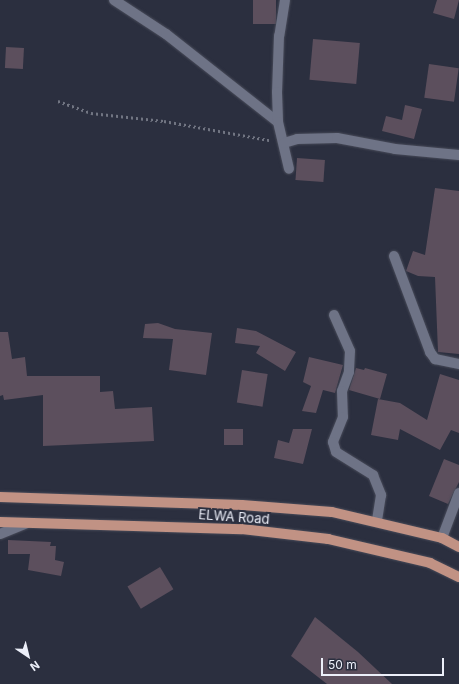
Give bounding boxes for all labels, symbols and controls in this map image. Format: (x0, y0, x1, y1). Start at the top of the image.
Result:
street label: ELWA Road (198, 507, 270, 527)
north arrow (8, 636, 48, 676)
scale bar (323, 650, 446, 676)
text: 50 m (328, 657, 357, 672)
text: N (27, 658, 42, 674)

